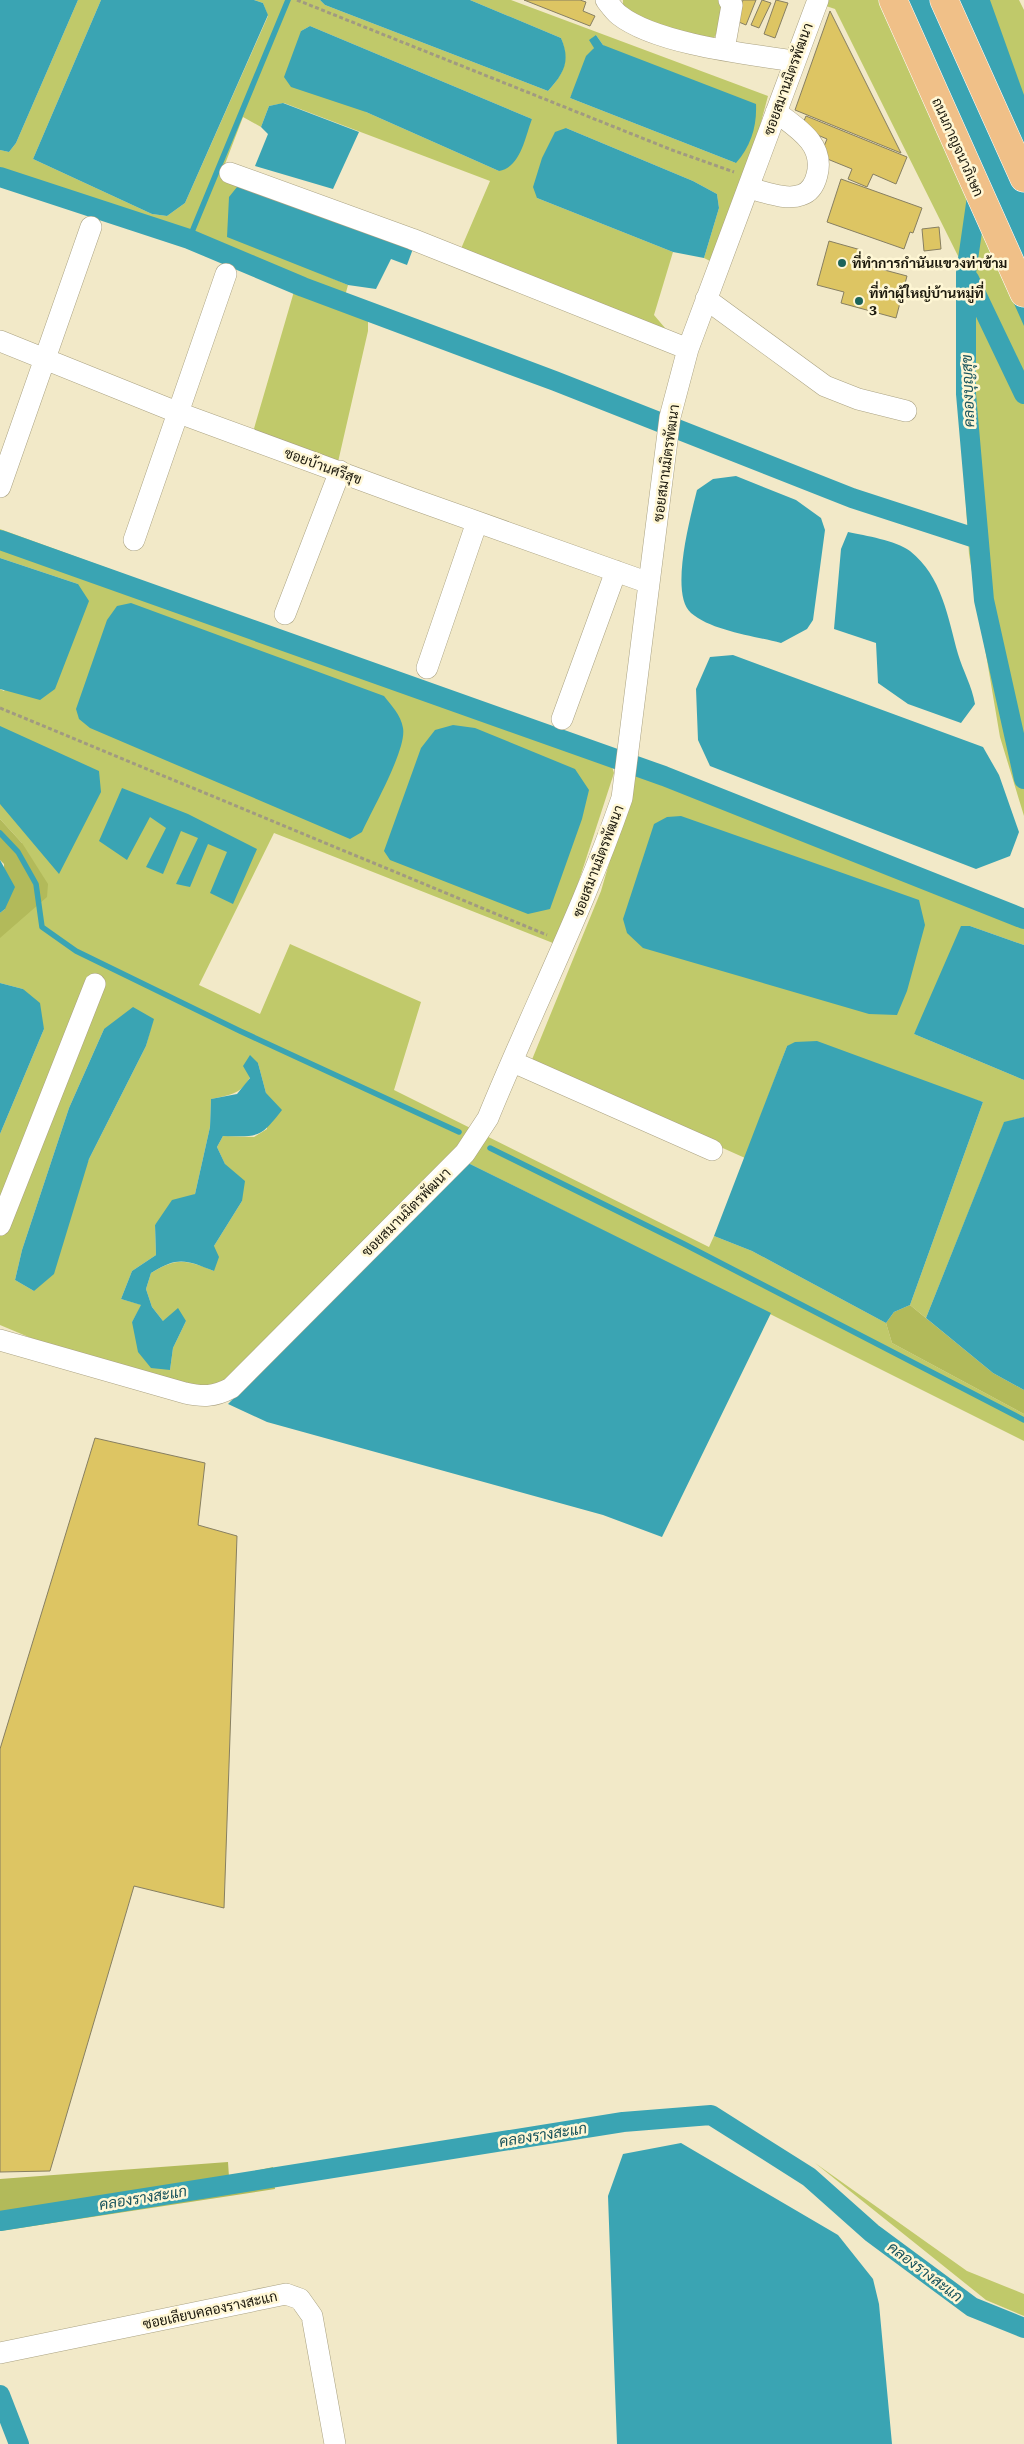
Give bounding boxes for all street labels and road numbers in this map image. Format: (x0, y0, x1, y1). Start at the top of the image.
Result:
street label: ซอยสมานมิตรพัฒนา (760, 21, 816, 137)
street label: ถนนกาญจนาภิเษก (928, 95, 987, 199)
street label: ซอยสมานมิตรพัฒนา (650, 403, 682, 523)
street label: ซอยบ้านศรีสุข (281, 444, 364, 489)
street label: ซอยสมานมิตรพัฒนา (569, 803, 627, 919)
street label: ซอยสมานมิตรพัฒนา (358, 1164, 454, 1260)
street label: ซอยเลียบคลองรางสะแก (141, 2287, 279, 2332)

